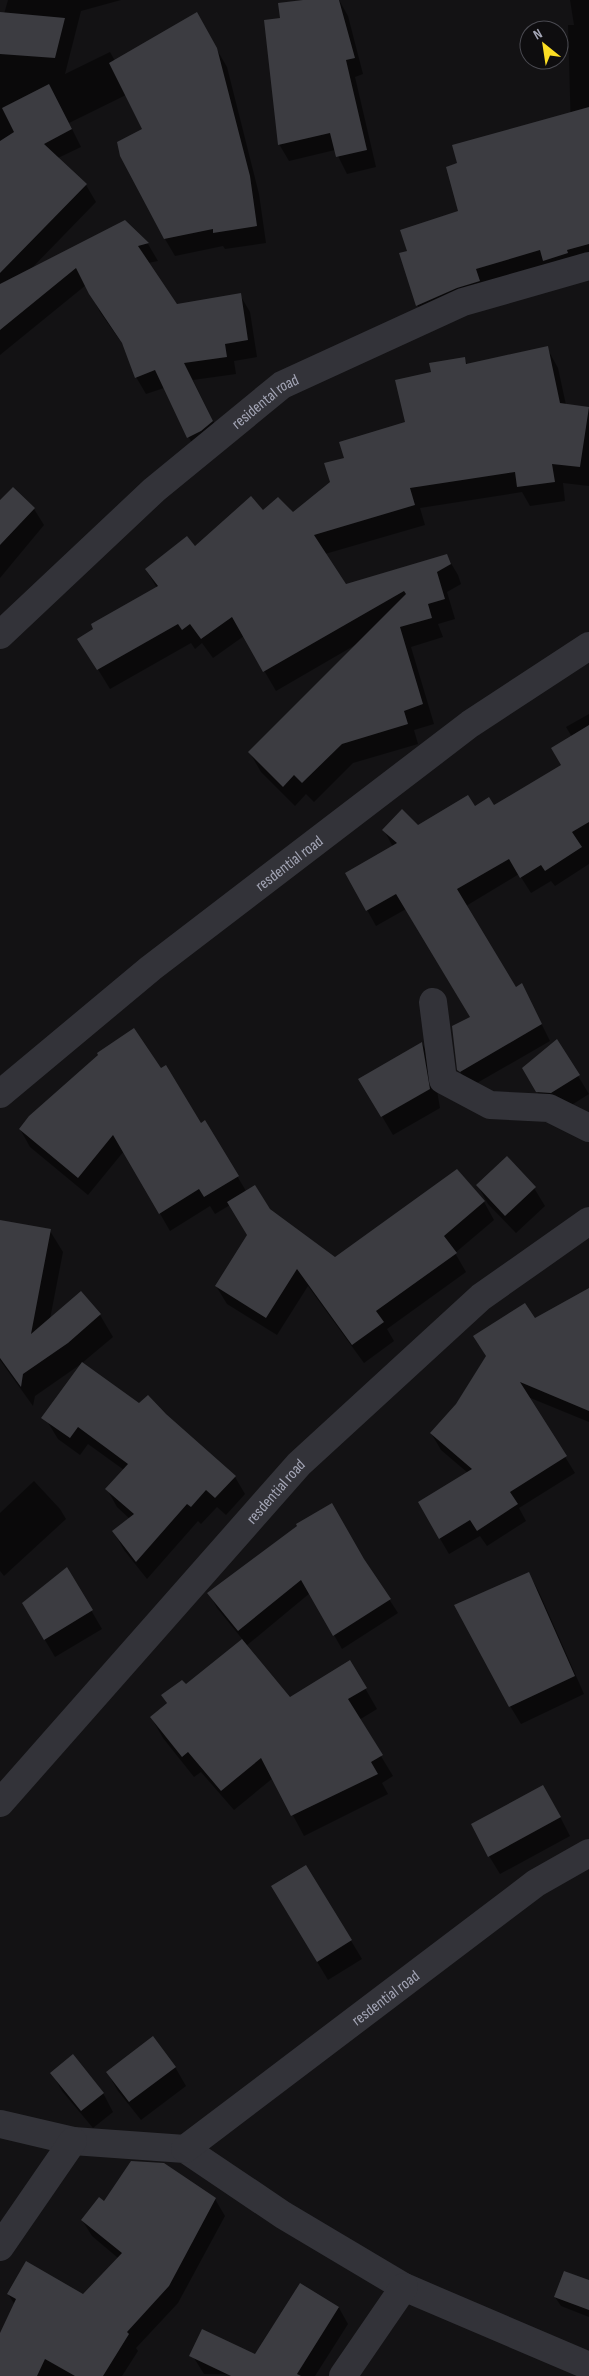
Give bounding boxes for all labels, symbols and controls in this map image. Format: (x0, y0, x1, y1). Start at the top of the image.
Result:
north arrow (519, 20, 569, 70)
text: N (530, 25, 545, 43)
street label: residental road (228, 371, 302, 433)
street label: resdential road (252, 832, 327, 896)
street label: resdential road (243, 1455, 309, 1528)
street label: resdential road (348, 1967, 424, 2030)

